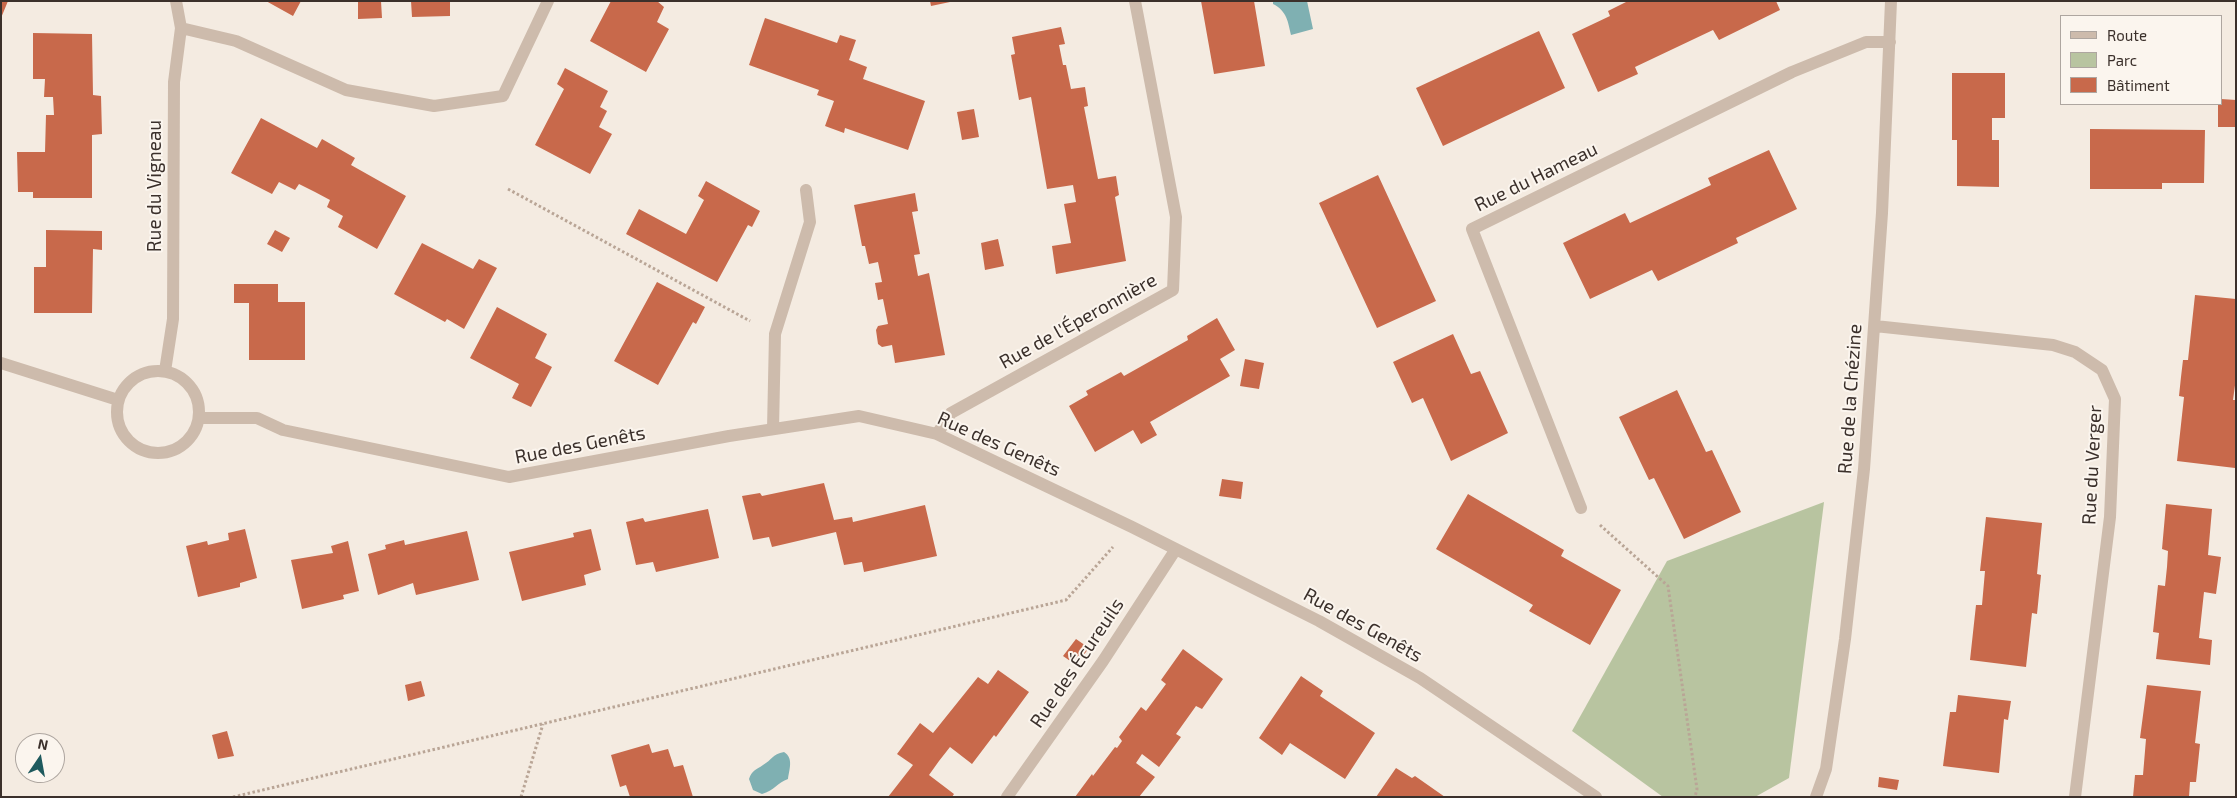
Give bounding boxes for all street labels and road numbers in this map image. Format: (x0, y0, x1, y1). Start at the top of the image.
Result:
street label: Rue du Vigneau (144, 120, 166, 252)
street label: Rue du Hameau (1471, 137, 1601, 217)
street label: Rue de l'Éperonnière (995, 268, 1161, 374)
street label: Rue de la Chézine (1833, 323, 1867, 475)
street label: Rue du Verger (2077, 405, 2107, 525)
street label: Rue des Genêts (934, 407, 1064, 481)
street label: Rue des Genêts (513, 421, 647, 469)
street label: Rue des Genêts (1300, 583, 1426, 667)
street label: Rue des Écureuils (1025, 594, 1129, 732)

